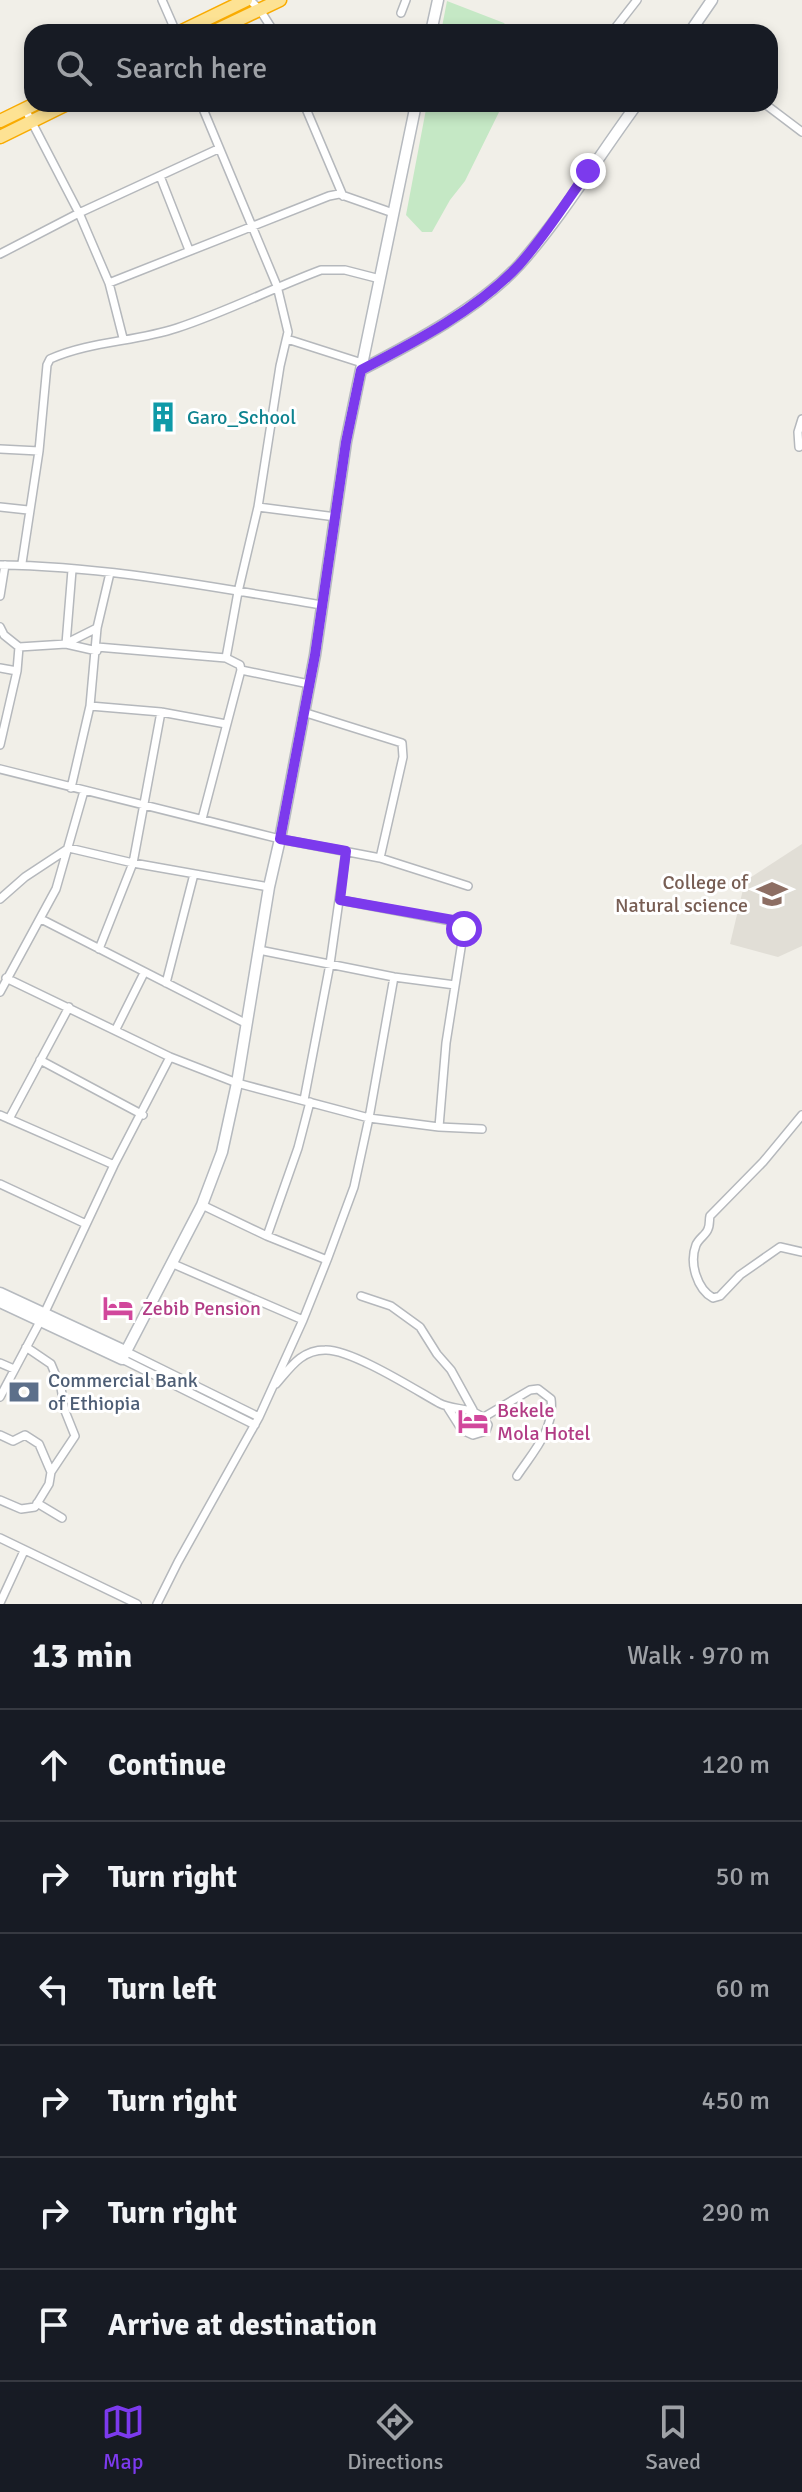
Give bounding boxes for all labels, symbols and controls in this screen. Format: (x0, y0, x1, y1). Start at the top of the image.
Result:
search box (24, 24, 778, 112)
icon: search (52, 46, 96, 90)
text: Search here (116, 50, 267, 87)
route end (570, 153, 606, 189)
building icon: Garo_School (146, 400, 180, 434)
place label: Garo_School (187, 405, 296, 430)
place label: College of Natural science (615, 870, 749, 918)
school or university icon: College of Natural science (755, 877, 789, 911)
route start (446, 911, 482, 947)
hotel icon: Zebib Pension (101, 1291, 135, 1325)
place label: Zebib Pension (142, 1296, 261, 1321)
place label: Commercial Bank of Ethiopia (48, 1368, 198, 1416)
bank icon: Commercial Bank of Ethiopia (7, 1375, 41, 1409)
place label: Bekele Mola Hotel (497, 1398, 591, 1446)
hotel icon: Bekele Mola Hotel (456, 1404, 490, 1438)
text: 13 min (32, 1635, 132, 1677)
text: Walk · 970 m (627, 1640, 770, 1672)
icon: ahead (32, 1743, 76, 1787)
text: Continue (108, 1747, 226, 1784)
text: 120 m (701, 1749, 770, 1781)
icon: right (32, 1855, 76, 1899)
text: Turn right (108, 1859, 237, 1896)
text: 50 m (715, 1861, 770, 1893)
icon: left (32, 1967, 76, 2011)
text: Turn left (108, 1971, 217, 2008)
text: 60 m (715, 1973, 770, 2005)
icon: right (32, 2079, 76, 2123)
text: Turn right (108, 2083, 237, 2120)
text: 450 m (701, 2085, 770, 2117)
icon: right (32, 2191, 76, 2235)
text: Turn right (108, 2195, 237, 2232)
text: 290 m (701, 2197, 770, 2229)
icon: arrive (32, 2303, 76, 2347)
text: Arrive at destination (108, 2307, 377, 2344)
tab: Map (101, 2400, 145, 2475)
tab: Directions (347, 2400, 443, 2475)
tab: Saved (646, 2400, 701, 2475)

